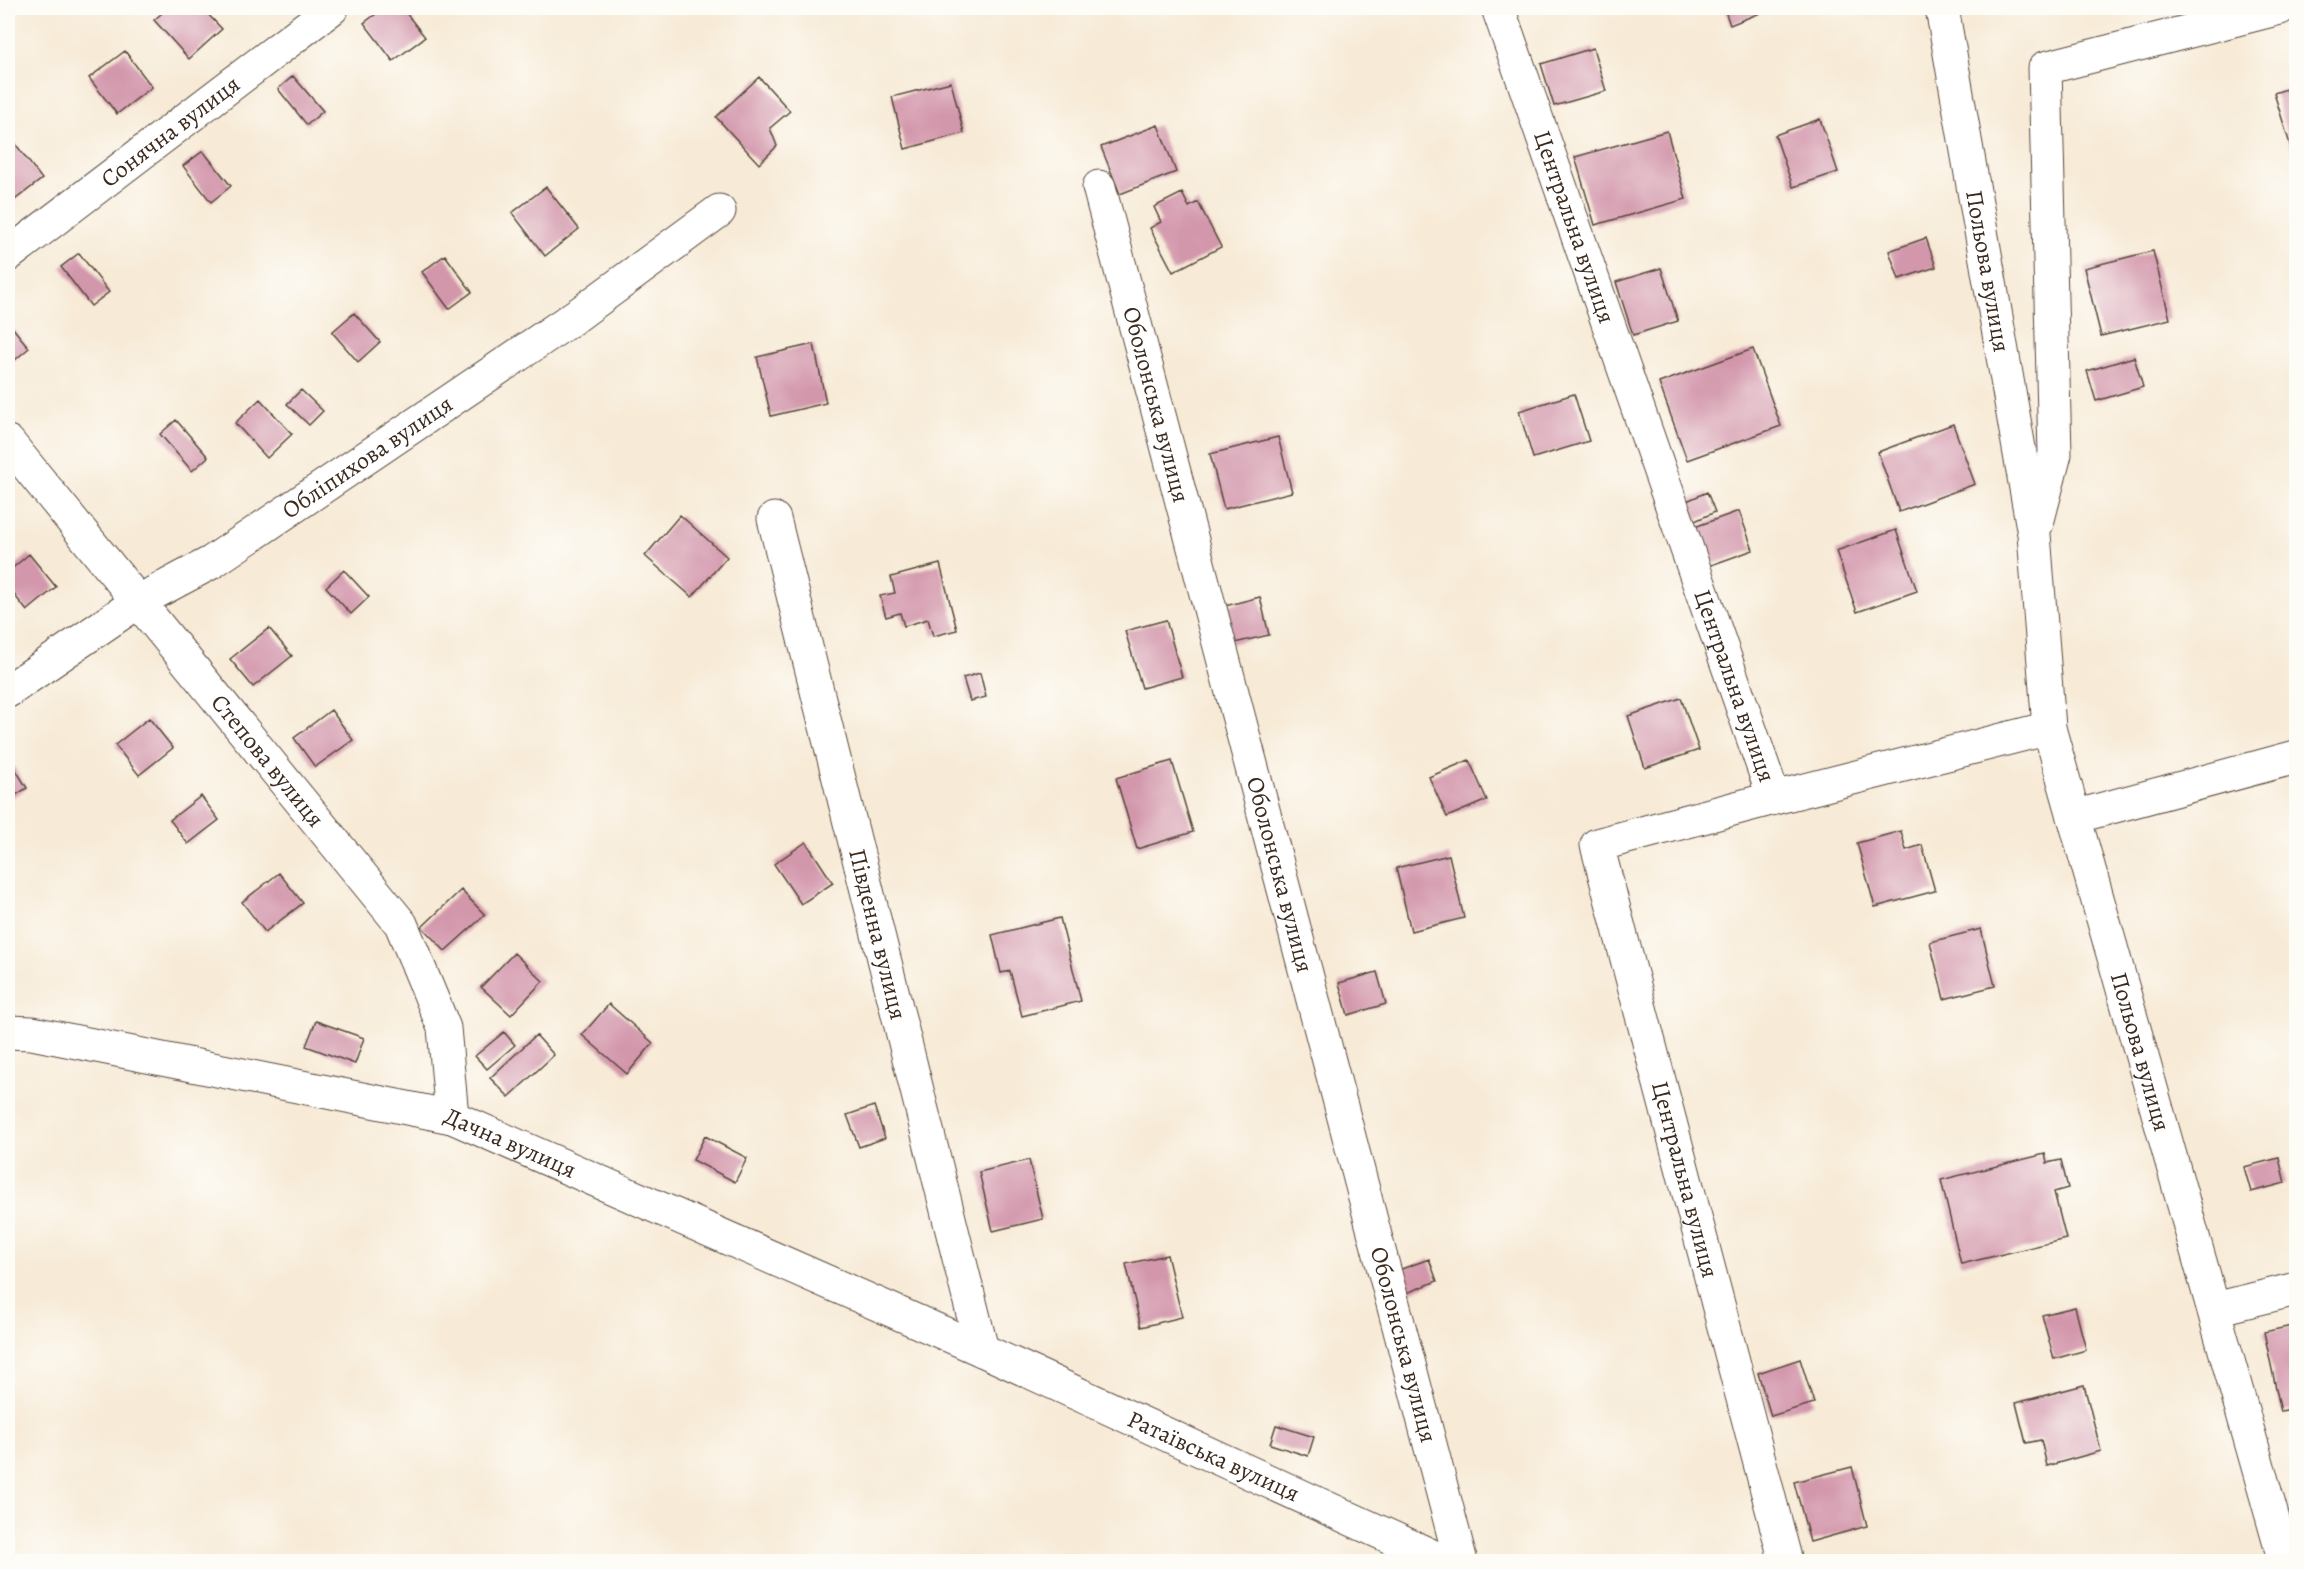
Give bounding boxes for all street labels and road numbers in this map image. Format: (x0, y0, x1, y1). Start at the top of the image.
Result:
street label: Сонячна вулиця (94, 68, 246, 195)
street label: Центральна вулиця (1526, 126, 1623, 328)
street label: Польова вулиця (1958, 188, 2018, 354)
street label: Оболонська вулиця (1115, 303, 1197, 506)
street label: Обліпихова вулиця (275, 388, 459, 526)
street label: Центральна вулиця (1686, 585, 1783, 786)
street label: Степова вулиця (204, 687, 332, 834)
street label: Оболонська вулиця (1239, 773, 1321, 976)
street label: Південна вулиця (841, 846, 915, 1023)
street label: Польова вулиця (2103, 969, 2178, 1135)
street label: Центральна вулиця (1644, 1078, 1726, 1281)
street label: Дачна вулиця (439, 1100, 581, 1186)
street label: Оболонська вулиця (1363, 1243, 1445, 1446)
street label: Ратаївська вулиця (1122, 1403, 1305, 1509)

